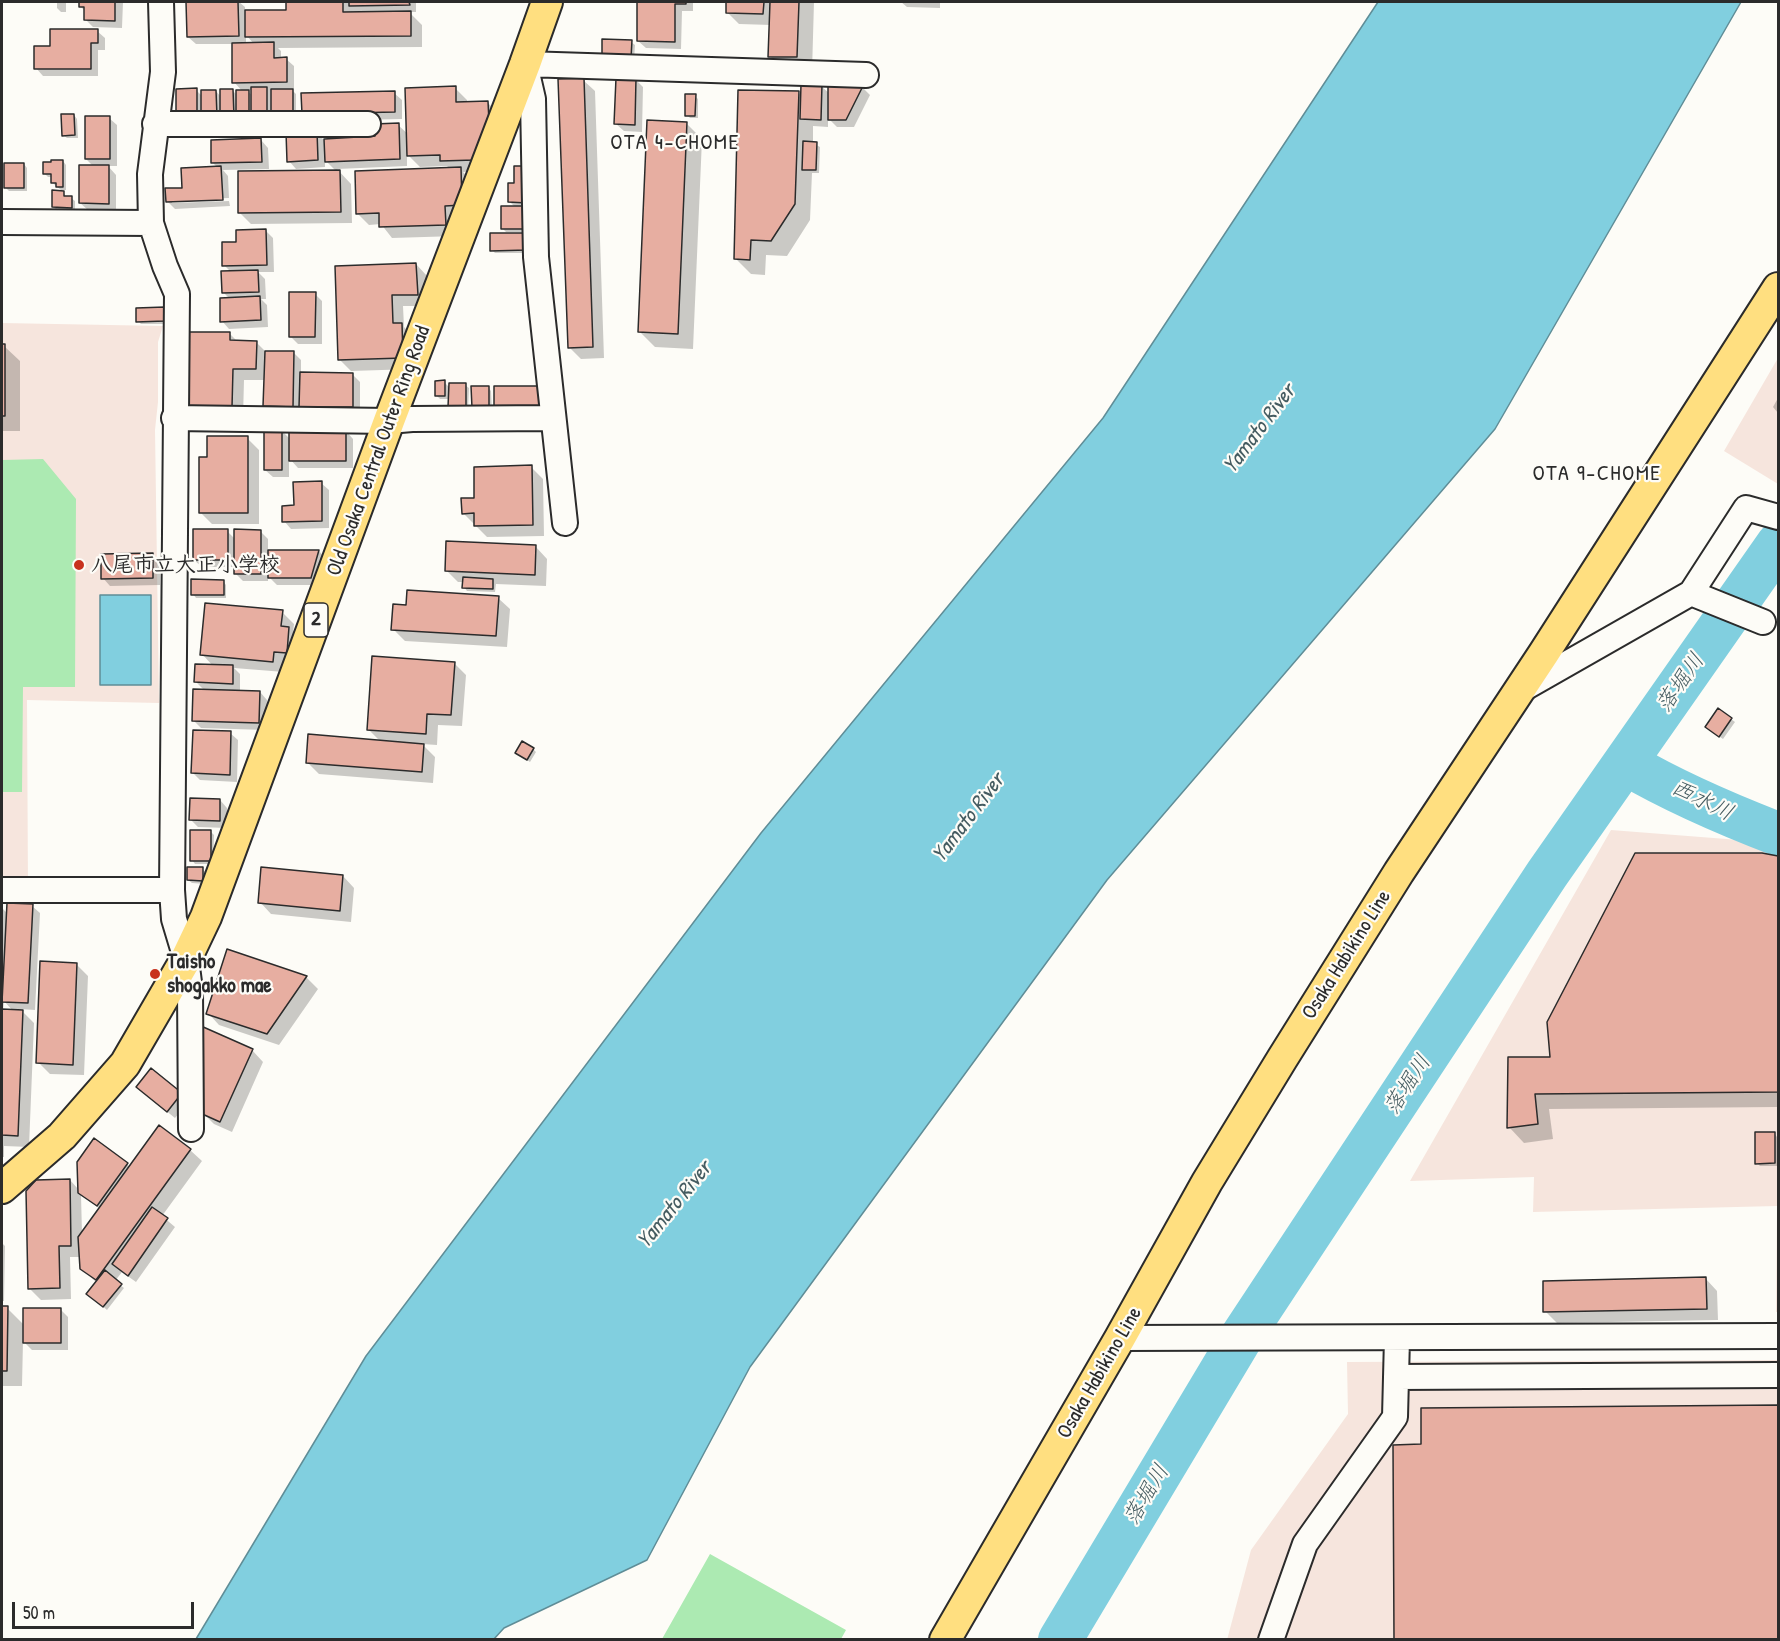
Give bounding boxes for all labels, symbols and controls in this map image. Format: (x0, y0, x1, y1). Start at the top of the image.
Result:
district label: OTA 4-CHOME (610, 130, 740, 156)
street label: Old Osaka Central Outer Ring Road (322, 323, 436, 579)
water label: Yamato River (1218, 379, 1302, 479)
district label: OTA 9-CHOME (1532, 461, 1662, 487)
place label: 八尾市立大正小学校 (91, 552, 280, 578)
marker: 八尾市立大正小学校 (72, 558, 86, 572)
road number: 2 (304, 603, 328, 637)
water label: 落堀川 (1651, 648, 1711, 718)
water label: Yamato River (927, 768, 1011, 868)
water label: 西水川 (1667, 775, 1737, 827)
street label: Osaka Habikino Line (1297, 886, 1397, 1024)
place label: Taisho shogakko mae (167, 949, 272, 999)
marker: Taisho shogakko mae (148, 967, 162, 981)
water label: 落堀川 (1379, 1050, 1437, 1120)
water label: Yamato River (632, 1156, 718, 1254)
street label: Osaka Habikino Line (1052, 1303, 1148, 1443)
water label: 落堀川 (1119, 1460, 1175, 1530)
scale bar (15, 1590, 196, 1628)
text: 50 m (23, 1600, 55, 1625)

